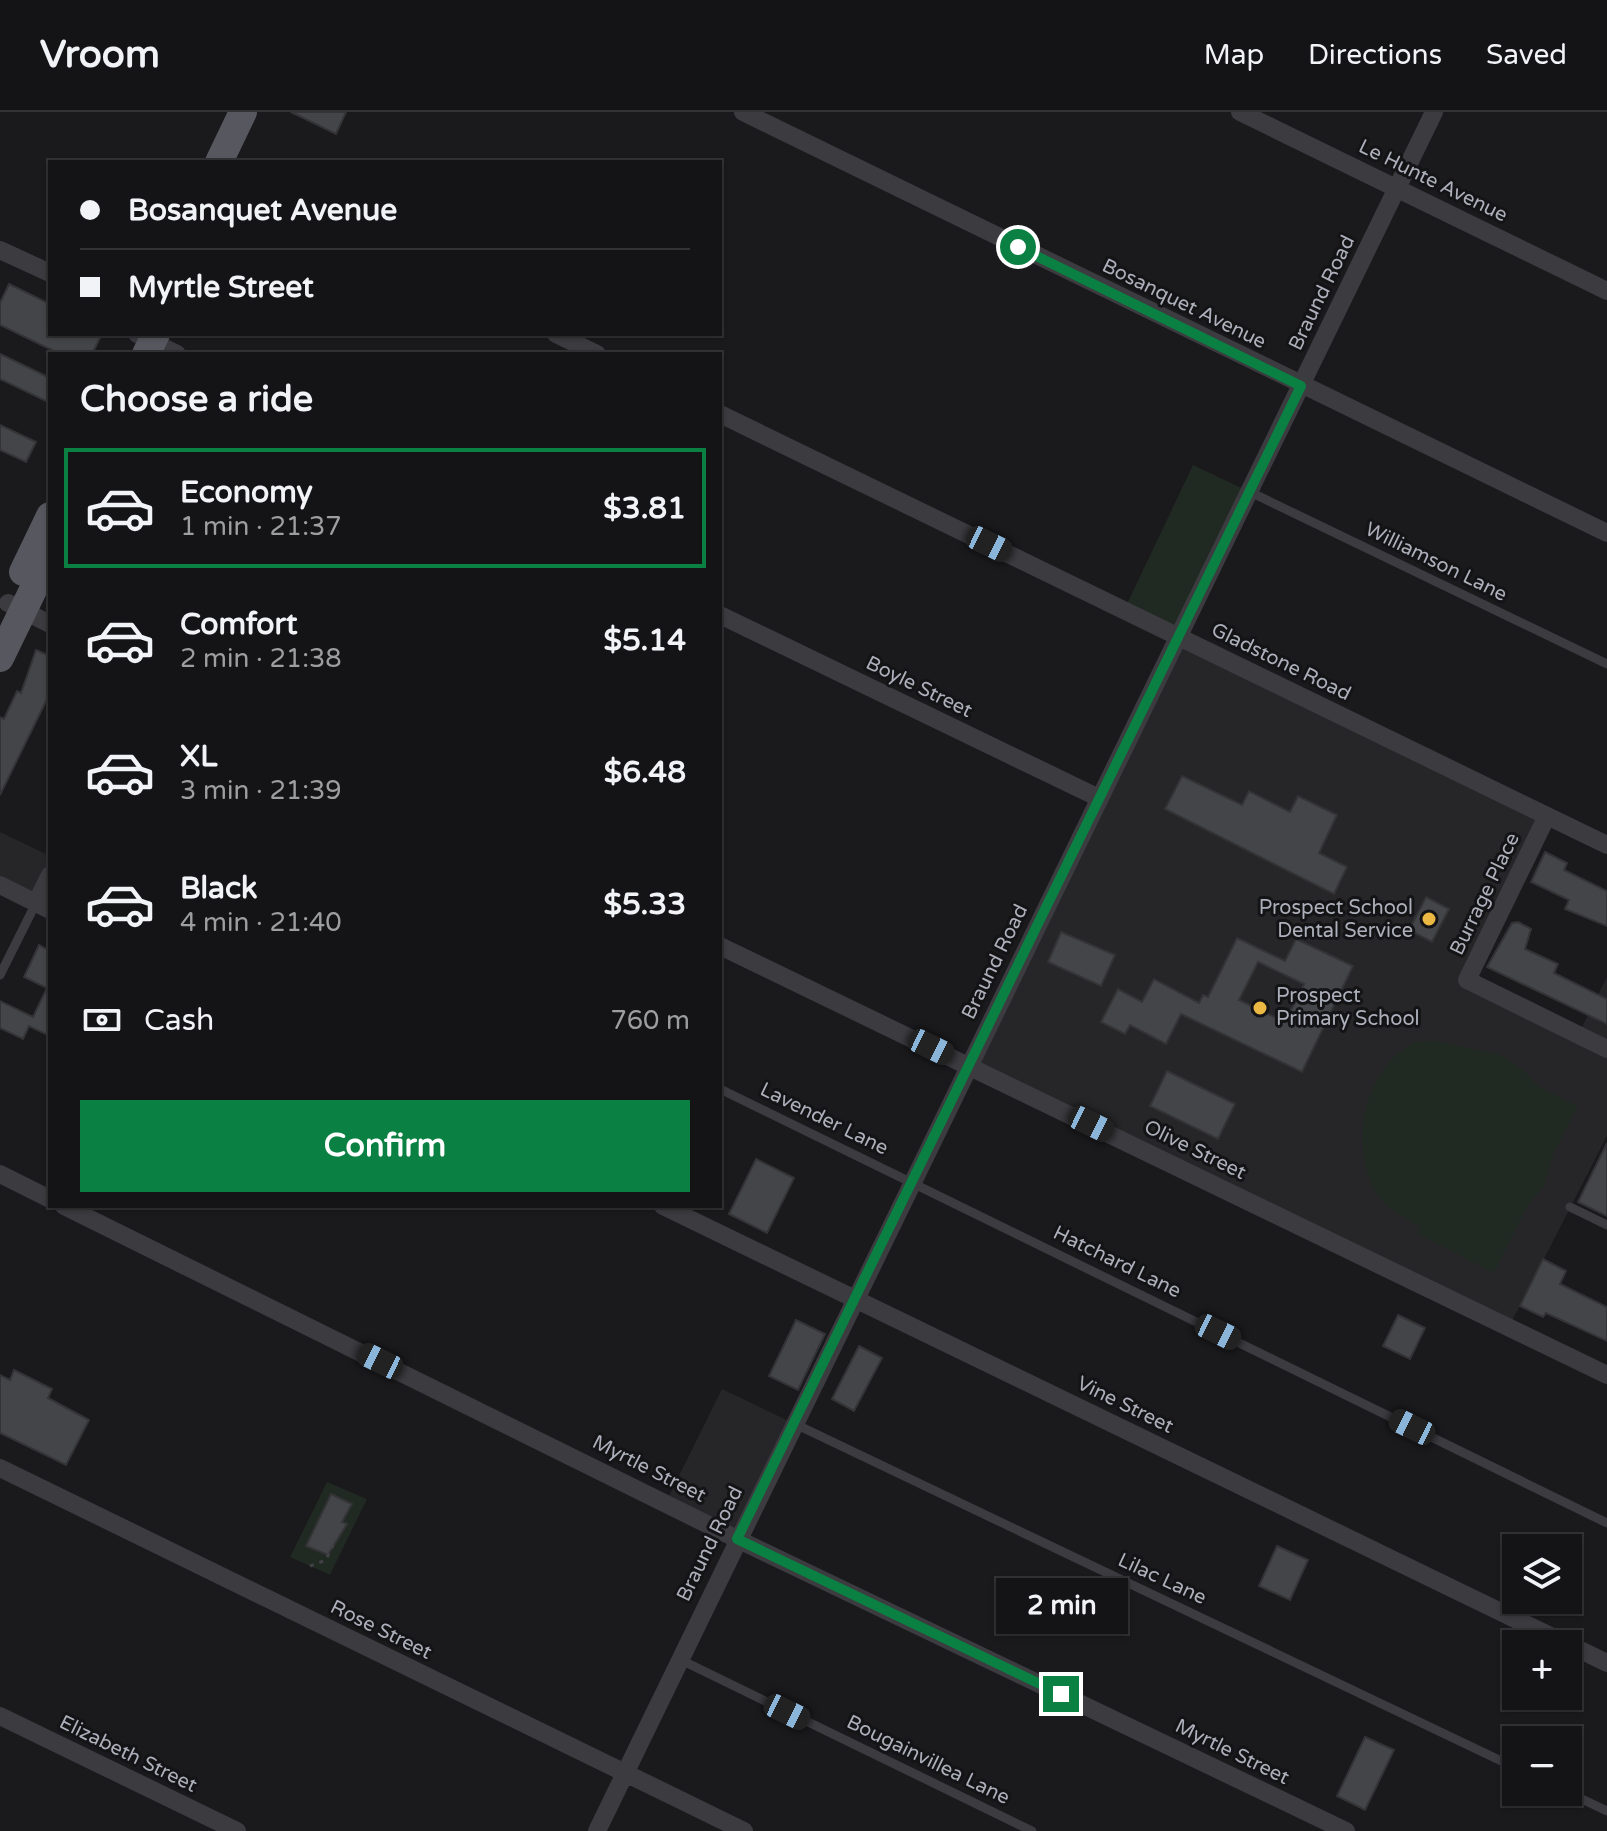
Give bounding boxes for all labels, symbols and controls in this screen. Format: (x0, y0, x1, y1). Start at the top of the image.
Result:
text: Vroom (40, 32, 160, 78)
text: Map (1204, 38, 1264, 72)
text: Directions (1308, 38, 1442, 72)
text: Saved (1486, 38, 1567, 72)
street label: Le Hunte Avenue (1355, 135, 1511, 227)
text: Bosanquet Avenue (128, 192, 397, 229)
route start (1000, 229, 1036, 265)
street label: Braund Road (1284, 232, 1360, 354)
street label: Bosanquet Avenue (1098, 254, 1270, 354)
text: Myrtle Street (128, 269, 314, 306)
text: Choose a ride (80, 378, 313, 421)
icon: car (84, 472, 156, 544)
text: Economy (180, 474, 313, 511)
text: $3.81 (603, 490, 686, 527)
text: 1 min · 21:37 (180, 511, 342, 542)
street label: Williamson Lane (1361, 517, 1511, 607)
car (962, 523, 1016, 565)
icon: car (84, 604, 156, 676)
text: Comfort (180, 606, 298, 643)
street label: Gladstone Road (1207, 618, 1355, 706)
text: $5.14 (604, 622, 686, 659)
text: 2 min · 21:38 (180, 643, 342, 674)
street label: Boyle Street (862, 651, 976, 723)
icon: car (84, 736, 156, 808)
text: XL (180, 738, 217, 775)
text: $6.48 (604, 754, 686, 791)
text: 3 min · 21:39 (180, 775, 342, 806)
street label: Burrage Place (1445, 829, 1525, 959)
icon: car (84, 868, 156, 940)
text: Black (180, 870, 257, 907)
text: $5.33 (604, 886, 686, 923)
place label: Prospect School Dental Service (1259, 896, 1413, 943)
street label: Braund Road (957, 901, 1033, 1023)
text: 4 min · 21:40 (180, 907, 342, 938)
marker: Prospect School Dental Service (1420, 910, 1438, 928)
place label: Prospect Primary School (1276, 984, 1420, 1031)
icon: cash (80, 998, 124, 1042)
marker: Prospect Primary School (1251, 999, 1269, 1017)
text: Cash (144, 1002, 214, 1039)
text: 760 m (610, 1005, 690, 1036)
car (904, 1026, 958, 1068)
street label: Lavender Lane (756, 1078, 892, 1160)
button: Confirm (80, 1100, 690, 1192)
car (1064, 1103, 1118, 1145)
street label: Olive Street (1140, 1115, 1250, 1185)
street label: Hatchard Lane (1049, 1221, 1185, 1303)
car (1191, 1311, 1245, 1353)
car (353, 1340, 407, 1382)
street label: Vine Street (1073, 1371, 1178, 1439)
car (1385, 1406, 1439, 1448)
street label: Myrtle Street (588, 1430, 710, 1508)
street label: Braund Road (672, 1483, 748, 1605)
map controls (1502, 1534, 1582, 1806)
button: layers (1502, 1534, 1582, 1614)
street label: Lilac Lane (1114, 1548, 1210, 1610)
callout: 2 min (995, 1578, 1127, 1634)
text: 2 min (1027, 1590, 1097, 1621)
street label: Rose Street (326, 1595, 436, 1665)
button: + (1502, 1630, 1582, 1710)
route end (1043, 1676, 1079, 1712)
car (760, 1691, 814, 1733)
street label: Elizabeth Street (55, 1710, 201, 1798)
street label: Bougainvillea Lane (843, 1710, 1013, 1810)
street label: Myrtle Street (1171, 1714, 1293, 1790)
button: − (1502, 1726, 1582, 1806)

